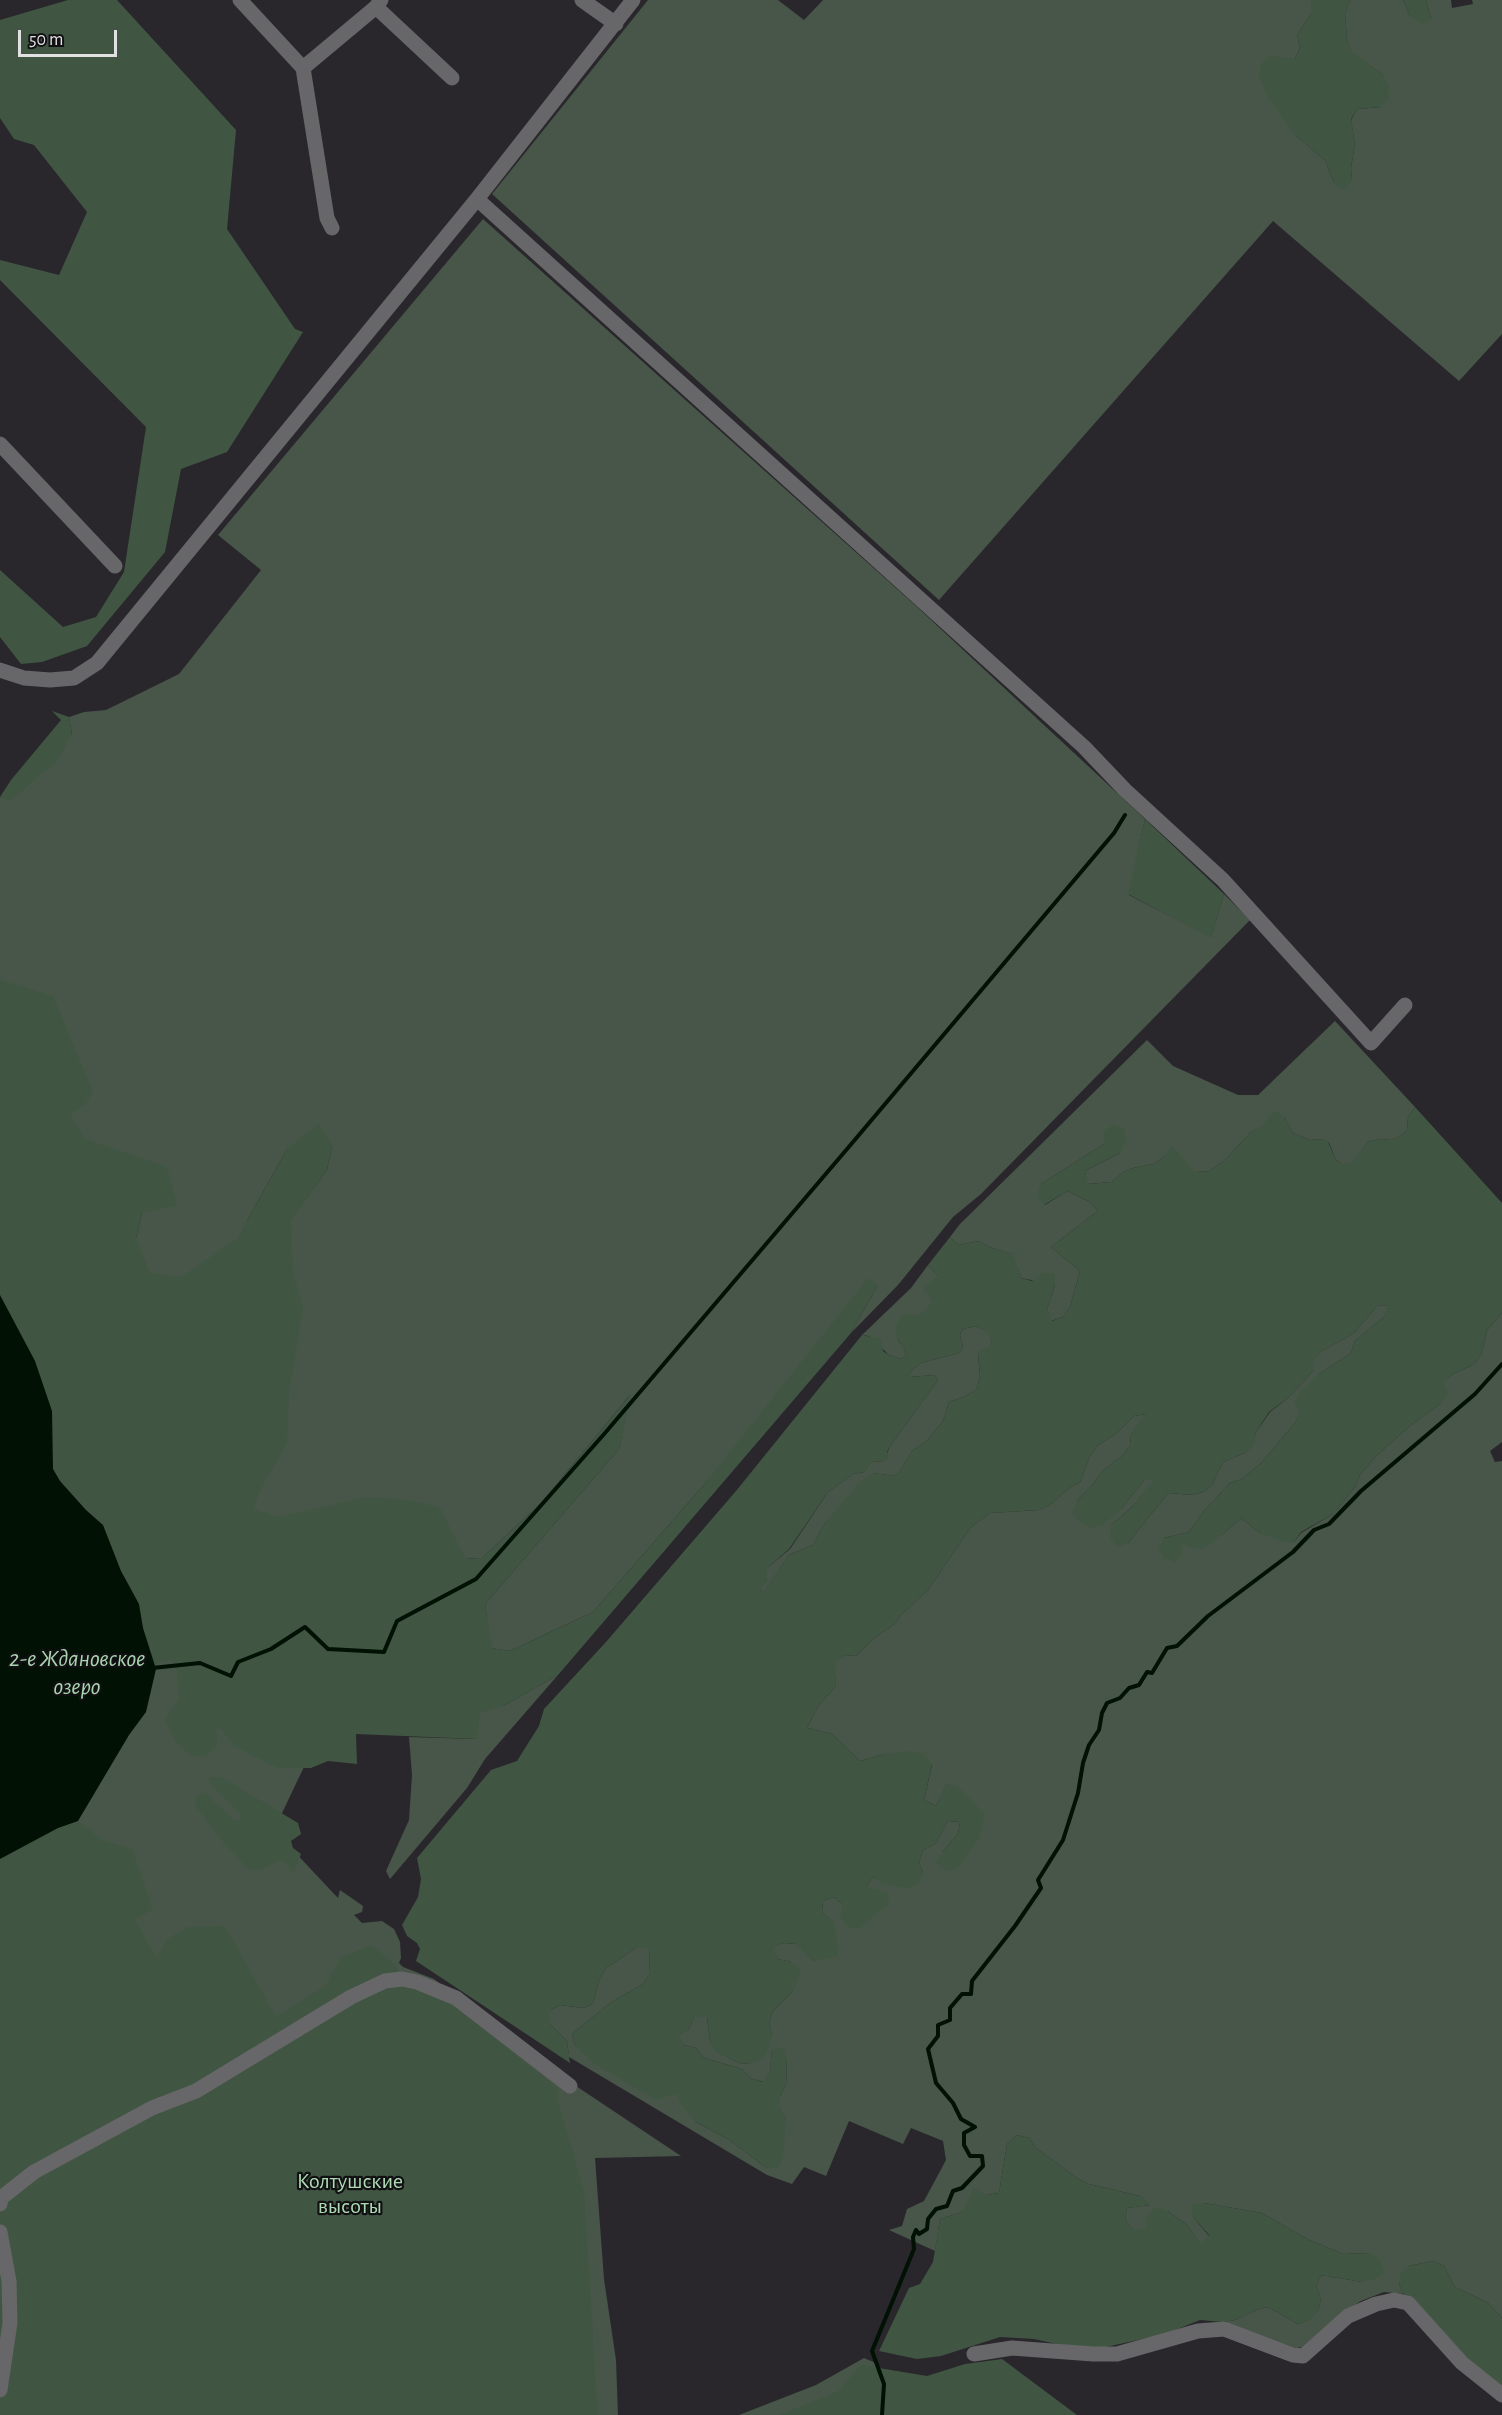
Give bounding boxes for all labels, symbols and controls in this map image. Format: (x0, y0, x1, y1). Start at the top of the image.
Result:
scale bar (21, 18, 120, 56)
text: 50 m (29, 31, 63, 49)
water label: 2-е Ждановское озеро (9, 1645, 145, 1701)
park label: Колтушские высоты (297, 2168, 403, 2220)

